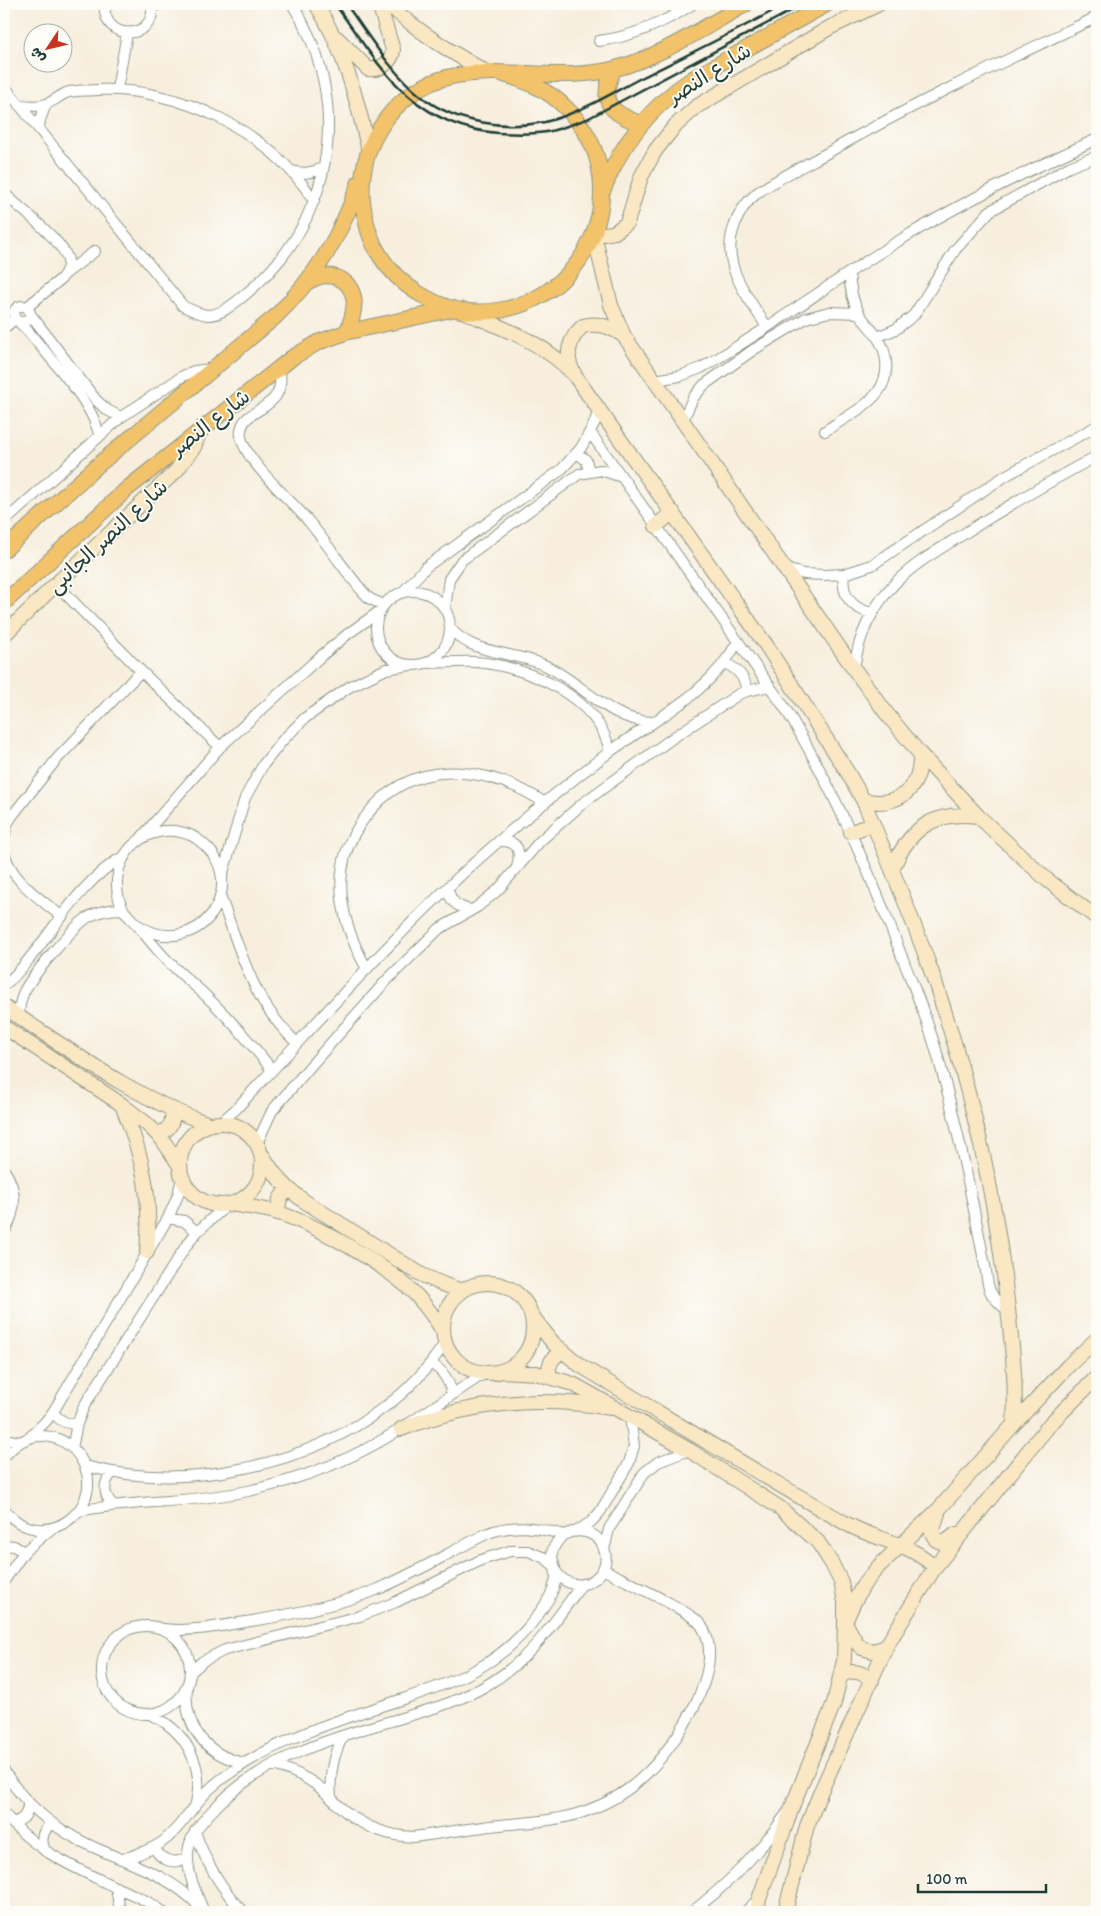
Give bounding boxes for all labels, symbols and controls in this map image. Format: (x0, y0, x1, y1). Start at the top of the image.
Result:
north arrow (22, 22, 72, 72)
street label: شارع النصر (661, 38, 757, 112)
text: ش (26, 44, 49, 66)
street label: شارع النصر (164, 383, 257, 464)
street label: شارع النصر الجانبى (41, 474, 175, 601)
scale bar (918, 1861, 1046, 1893)
text: 100 m (926, 1870, 968, 1888)

